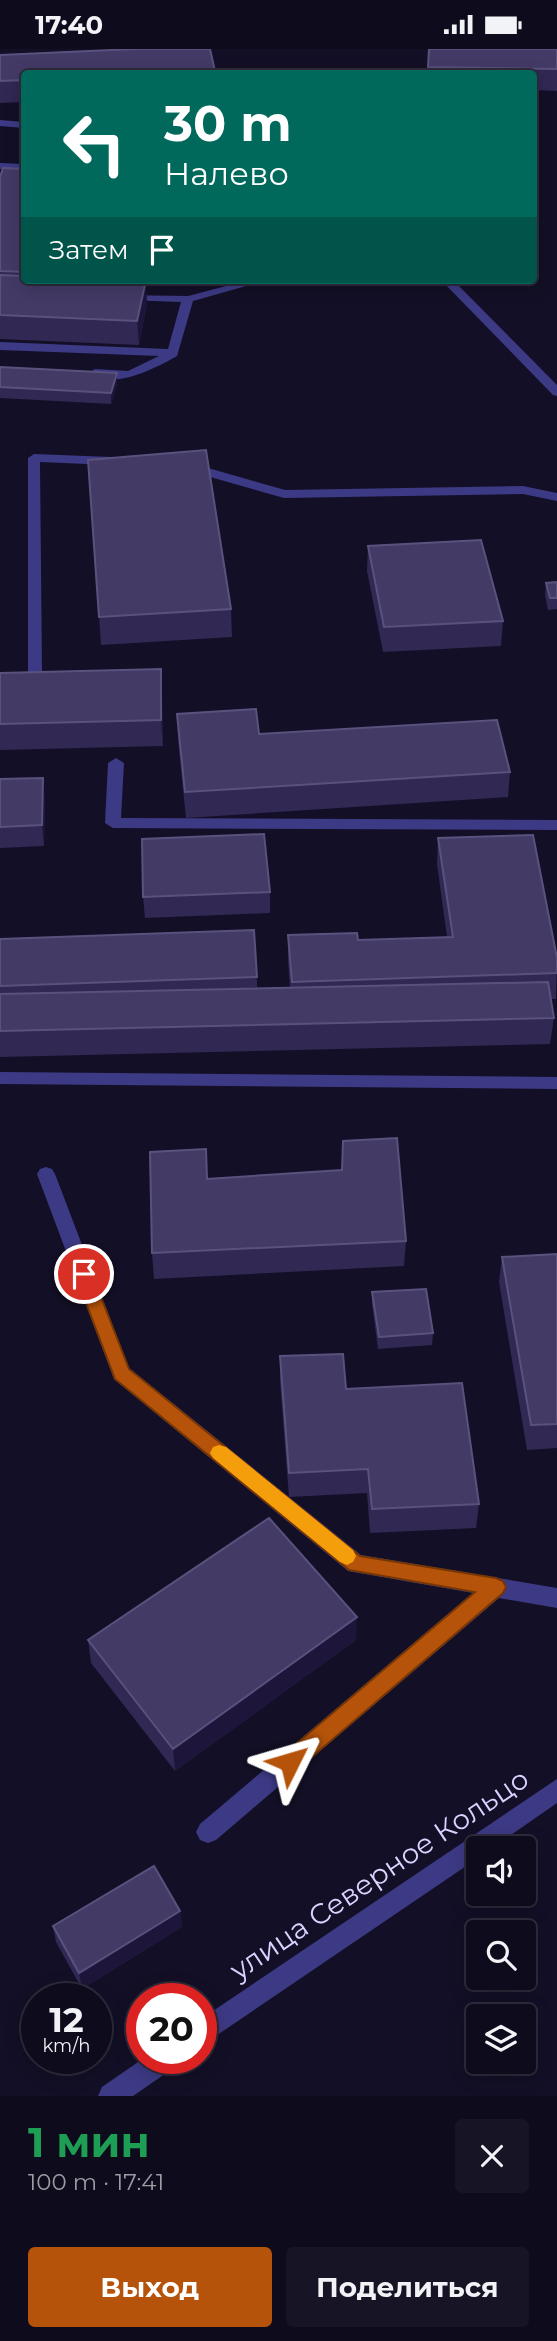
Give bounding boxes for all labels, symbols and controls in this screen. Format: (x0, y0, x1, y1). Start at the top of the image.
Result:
text: 17:40 (35, 9, 103, 41)
text: 30 m (164, 94, 292, 153)
icon: left (49, 98, 140, 189)
text: Налево (164, 154, 289, 193)
icon: arrive (143, 231, 181, 269)
text: Затем (49, 234, 129, 266)
pin (54, 1244, 114, 1304)
icon: arrive (65, 1255, 103, 1293)
position arrow (253, 1725, 327, 1799)
street label: улица Северное Кольцо (222, 1761, 535, 1987)
map controls (466, 1836, 536, 2074)
button: sound (466, 1836, 536, 1906)
button: search (466, 1920, 536, 1990)
speed limit sign: 20 (126, 1983, 217, 2074)
text: 12 (49, 1998, 84, 2041)
button: layers (466, 2004, 536, 2074)
text: km/h (42, 2035, 91, 2057)
text: 1 мин (28, 2116, 150, 2168)
button: close (455, 2119, 529, 2193)
text: 100 m · 17:41 (28, 2168, 164, 2196)
button: Выход (28, 2247, 272, 2327)
button: Поделиться (286, 2247, 529, 2327)

